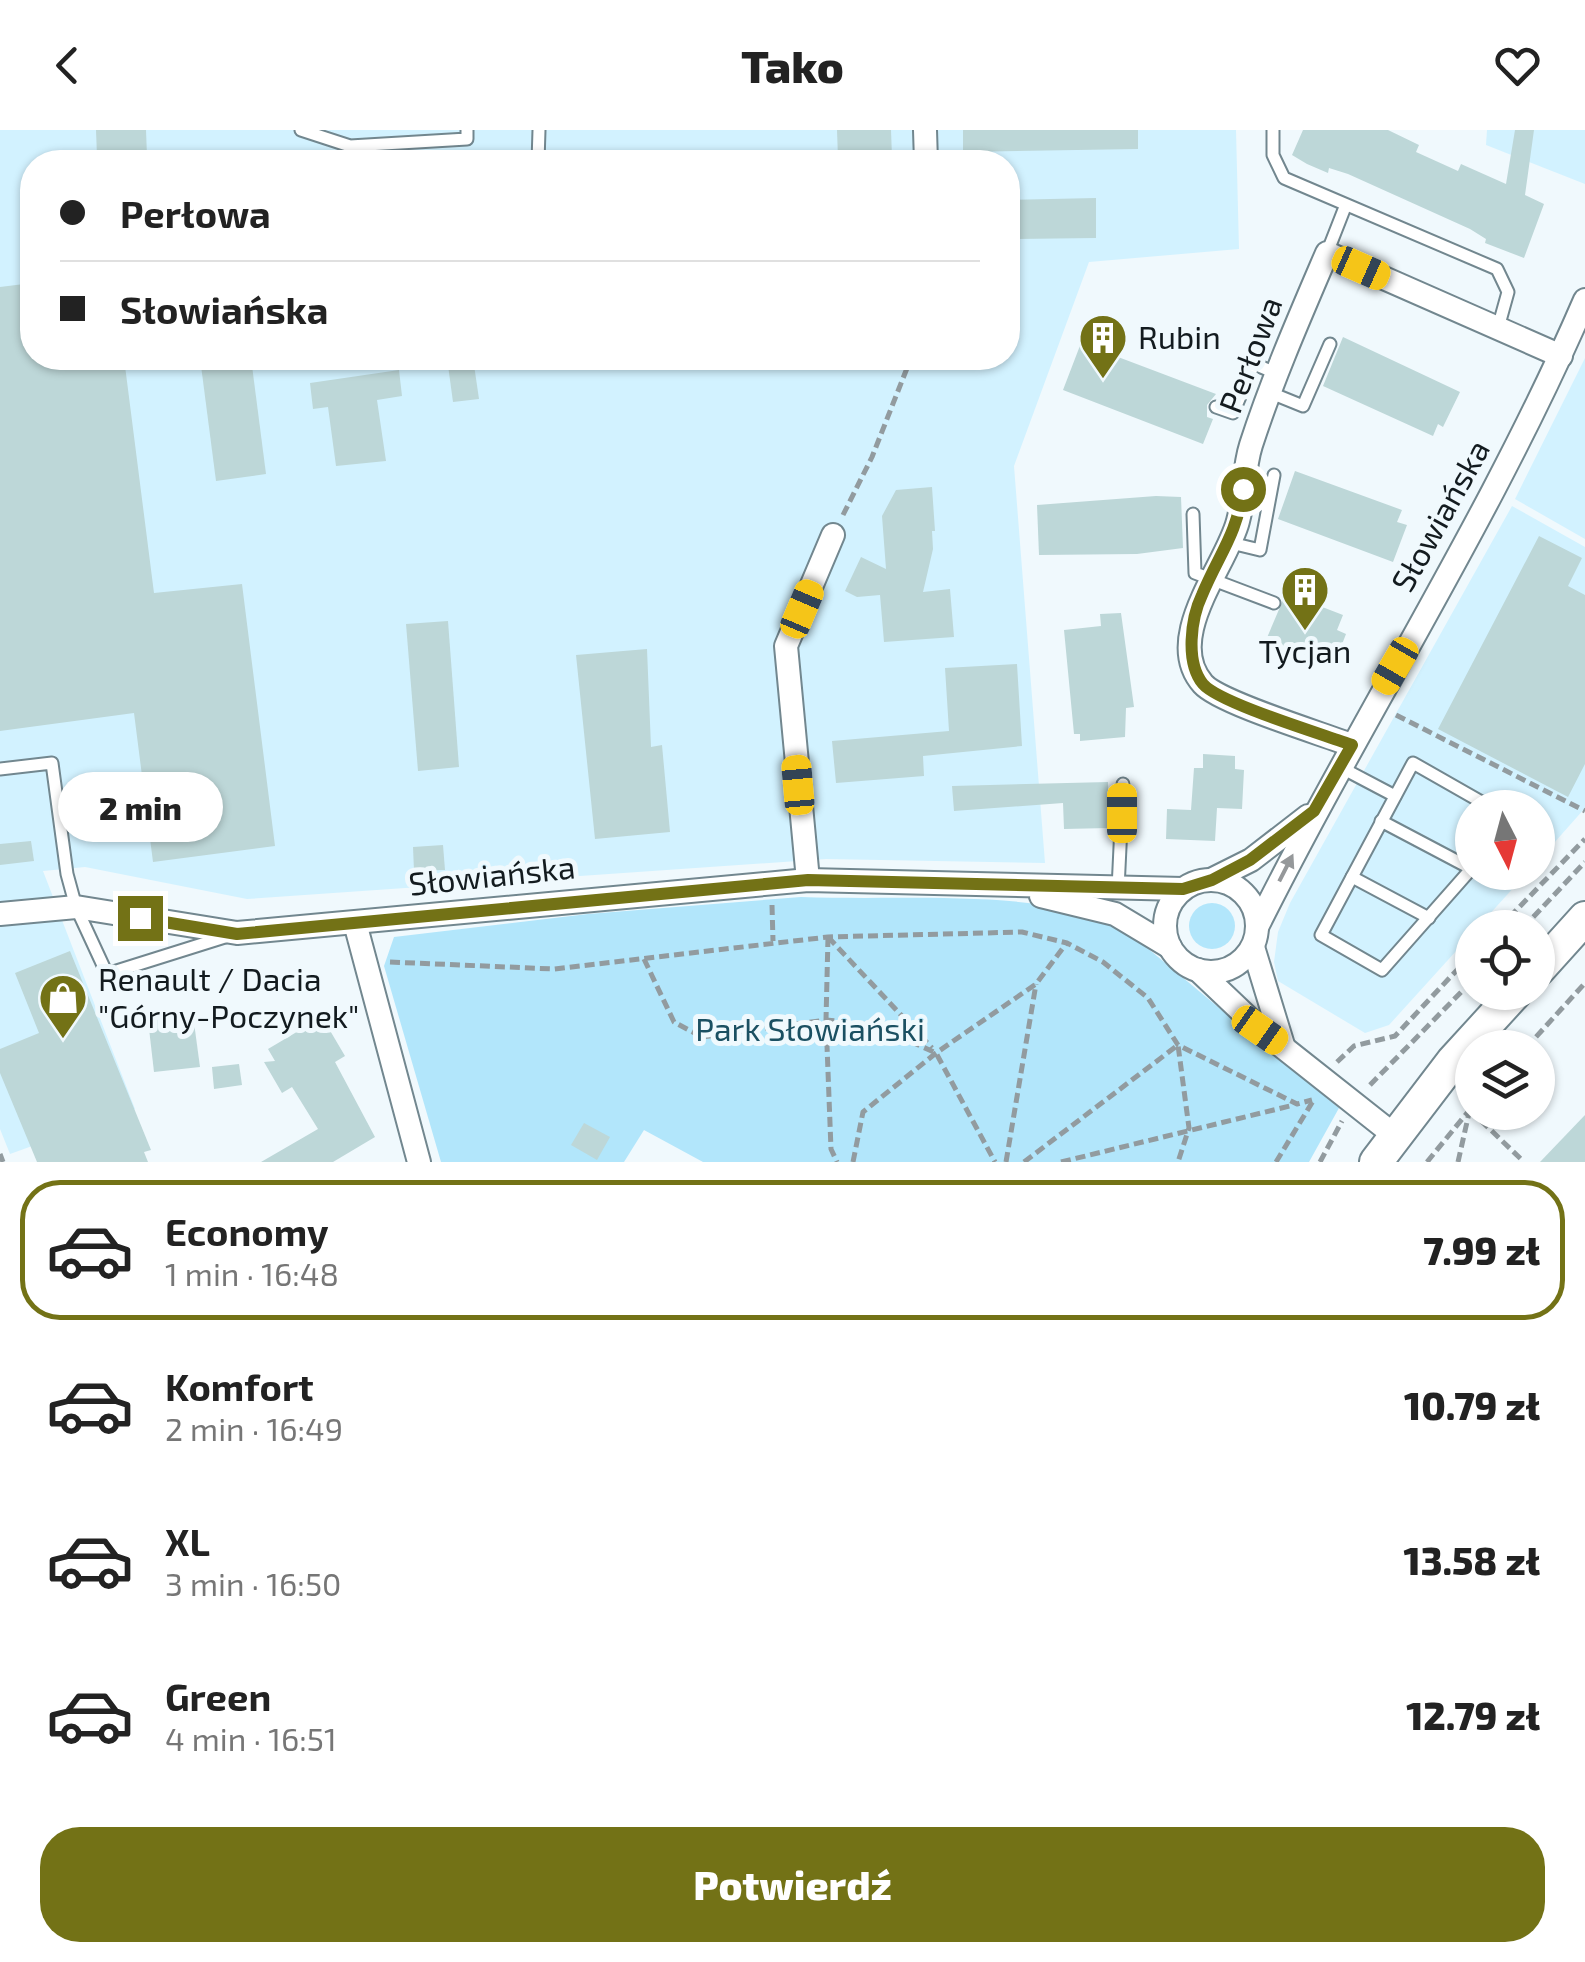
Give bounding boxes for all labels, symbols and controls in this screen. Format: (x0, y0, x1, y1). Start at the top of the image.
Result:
icon: back (40, 38, 95, 93)
text: Tako (741, 38, 844, 92)
icon: heart (1490, 38, 1545, 93)
text: Perłowa (120, 190, 271, 236)
car (1327, 242, 1395, 294)
text: Słowiańska (120, 286, 329, 332)
street label: Perłowa (1210, 291, 1289, 418)
building icon: Rubin (1077, 312, 1129, 380)
place label: Rubin (1138, 317, 1221, 355)
street label: Słowiańska (1382, 433, 1496, 597)
route start (1221, 467, 1266, 512)
building icon: Tycjan (1279, 564, 1331, 632)
car (776, 576, 828, 642)
place label: Tycjan (1259, 631, 1351, 670)
car (1367, 633, 1423, 699)
car (780, 754, 816, 816)
callout: 2 min (58, 773, 222, 843)
car (1107, 783, 1137, 843)
text: 2 min (99, 788, 182, 826)
north arrow (1455, 790, 1555, 890)
map controls (1455, 790, 1555, 1130)
street label: Słowiańska (407, 846, 577, 902)
one-way arrow (1277, 853, 1294, 882)
route end (118, 896, 163, 941)
button: locate (1455, 910, 1555, 1010)
place label: Renault / Dacia "Górny-Poczynek" (98, 959, 359, 1034)
shop icon: Renault / Dacia "Górny-Poczynek" (37, 972, 89, 1040)
car (1227, 1001, 1293, 1059)
park label: Park Słowiański (695, 1009, 925, 1047)
button: layers (1455, 1030, 1555, 1130)
icon: car (45, 1205, 135, 1295)
text: Economy (165, 1208, 329, 1254)
text: 7.99 zł (1423, 1227, 1540, 1273)
text: 1 min · 16:48 (165, 1254, 339, 1292)
icon: car (45, 1360, 135, 1450)
text: Komfort (165, 1363, 314, 1409)
text: 10.79 zł (1404, 1382, 1540, 1428)
text: 2 min · 16:49 (165, 1409, 343, 1447)
icon: car (45, 1515, 135, 1605)
text: XL (165, 1518, 210, 1564)
text: 13.58 zł (1404, 1537, 1540, 1583)
text: 3 min · 16:50 (165, 1564, 341, 1602)
icon: car (45, 1670, 135, 1760)
text: Green (165, 1673, 271, 1719)
text: 12.79 zł (1406, 1692, 1540, 1738)
text: 4 min · 16:51 (165, 1719, 337, 1757)
button: Potwierdź (40, 1827, 1545, 1942)

